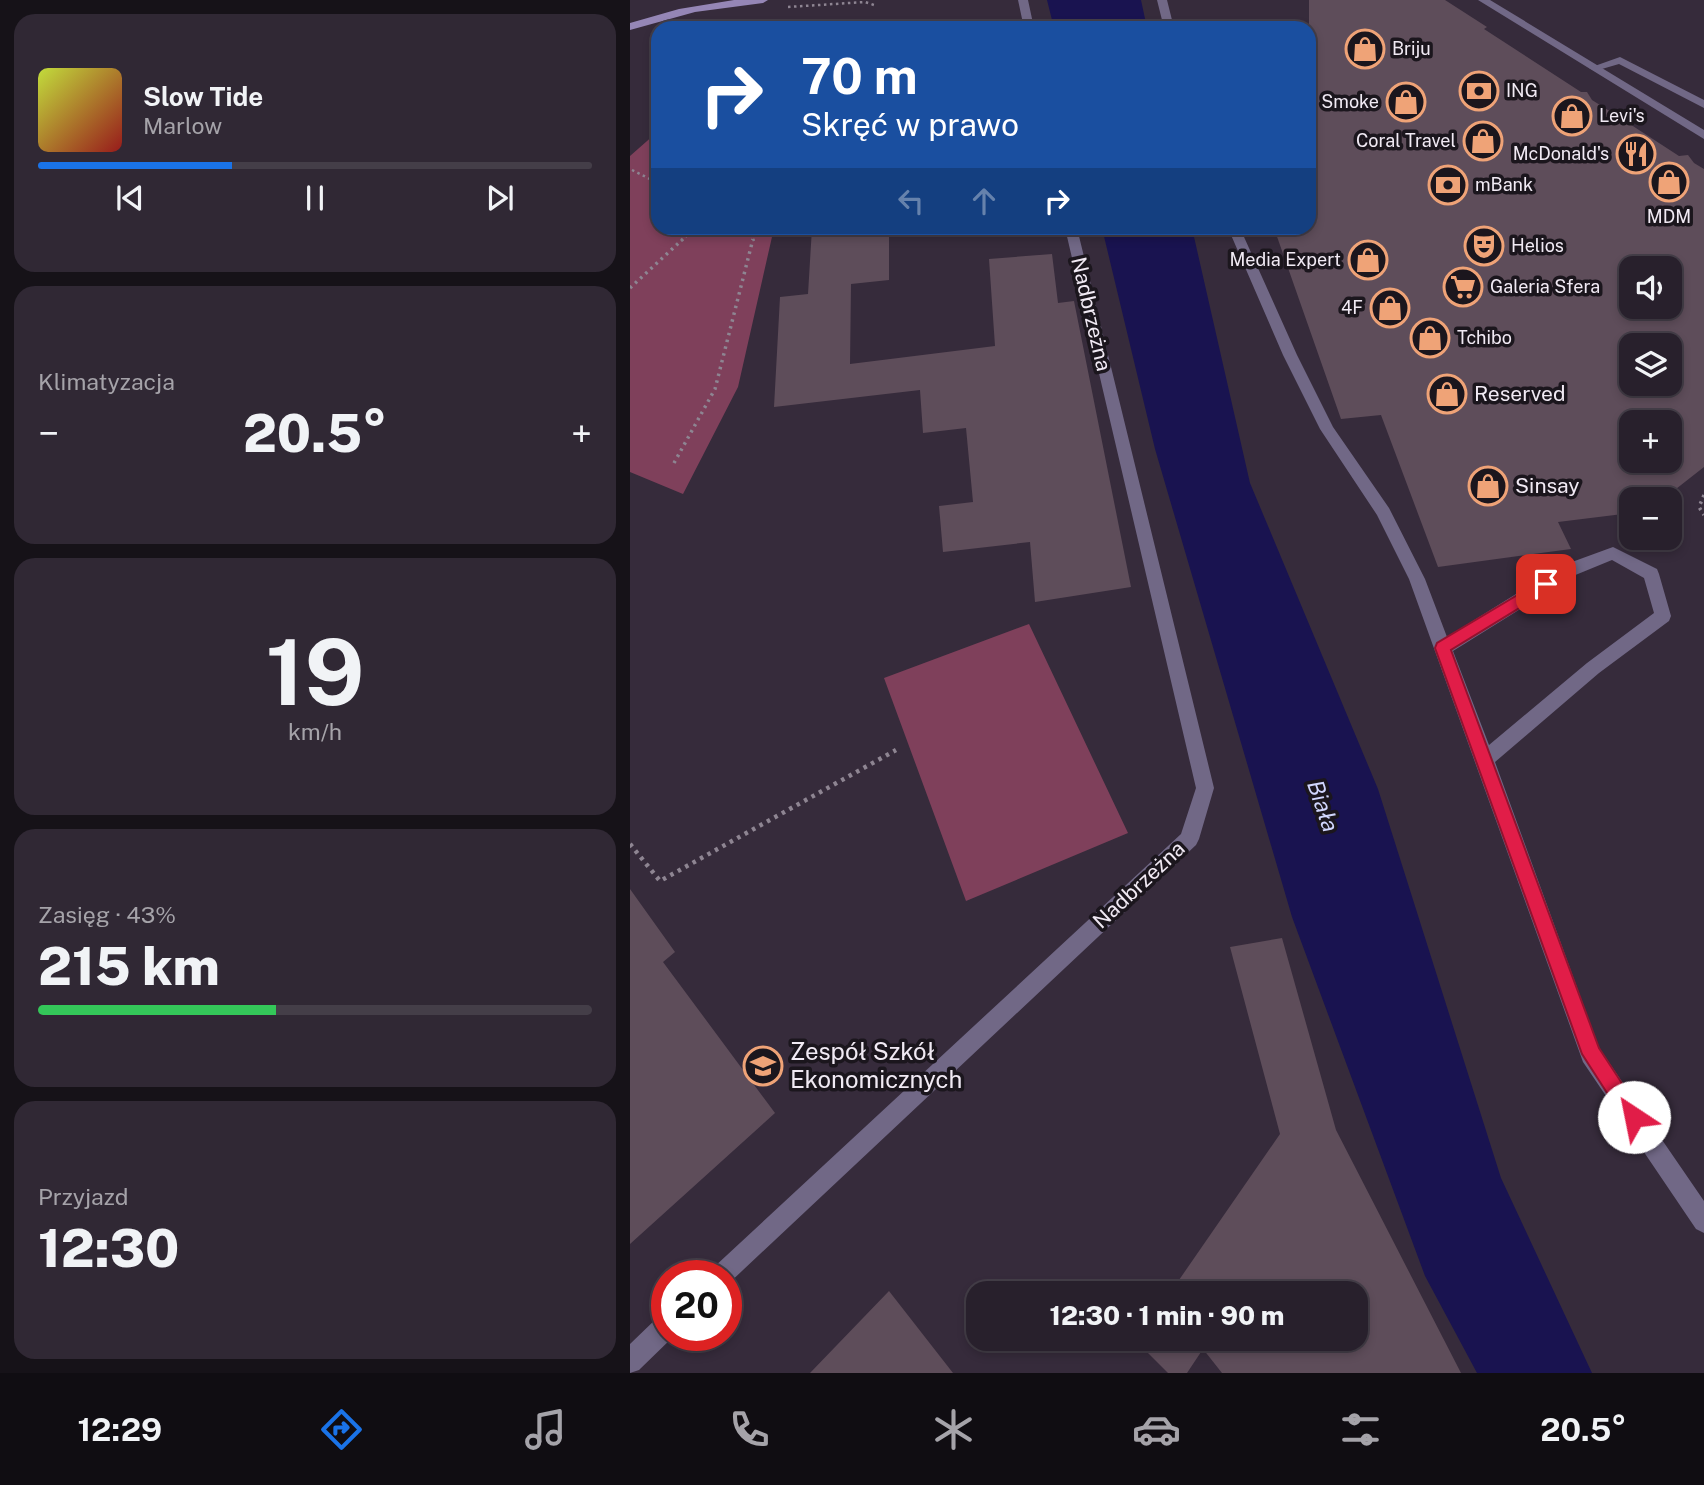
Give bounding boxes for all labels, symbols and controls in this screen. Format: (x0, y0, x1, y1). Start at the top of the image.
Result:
shop icon: Briju (1344, 28, 1386, 70)
place label: Briju (1392, 38, 1431, 59)
text: 70 m (801, 47, 918, 105)
icon: right (686, 49, 777, 140)
bank icon: ING (1458, 70, 1500, 112)
place label: ING (1506, 80, 1538, 101)
text: Slow Tide (143, 81, 263, 112)
shop icon: Smoke (1385, 81, 1427, 123)
place label: Smoke (1321, 91, 1379, 112)
shop icon: Levi's (1551, 95, 1593, 137)
place label: Levi's (1599, 105, 1645, 126)
text: Skręć w prawo (801, 106, 1019, 143)
text: Marlow (143, 112, 222, 139)
shop icon: Coral Travel (1462, 120, 1504, 162)
place label: Coral Travel (1356, 130, 1456, 151)
restaurant icon: McDonald's (1615, 133, 1657, 175)
place label: McDonald's (1513, 143, 1609, 164)
shop icon: MDM (1648, 161, 1690, 203)
bank icon: mBank (1427, 164, 1469, 206)
place label: mBank (1475, 174, 1533, 195)
icon: previous (111, 179, 149, 217)
icon: pause (296, 179, 334, 217)
icon: next (481, 179, 519, 217)
icon: left (892, 182, 930, 220)
icon: ahead (965, 182, 1003, 220)
icon: right (1038, 182, 1076, 220)
place label: MDM (1647, 206, 1691, 227)
theatre icon: Helios (1463, 225, 1505, 267)
place label: Helios (1511, 235, 1564, 256)
shop icon: Media Expert (1347, 239, 1389, 281)
place label: Media Expert (1230, 249, 1341, 270)
street label: Nadbrzeżna (1066, 254, 1117, 373)
map controls (1619, 256, 1682, 550)
button: sound (1619, 256, 1682, 319)
supermarket icon: Galeria Sfera (1442, 266, 1484, 308)
place label: Galeria Sfera (1490, 276, 1600, 297)
shop icon: 4F (1369, 287, 1411, 329)
place label: 4F (1341, 297, 1363, 318)
shop icon: Tchibo (1409, 317, 1451, 359)
place label: Tchibo (1457, 327, 1512, 348)
button: layers (1619, 333, 1682, 396)
text: Klimatyzacja (38, 368, 175, 395)
shop icon: Reserved (1426, 373, 1468, 415)
place label: Reserved (1474, 381, 1566, 406)
text: 20.5° (243, 403, 387, 464)
button: + (1619, 410, 1682, 473)
text: − (38, 411, 59, 456)
text: + (571, 411, 592, 456)
shop icon: Sinsay (1467, 465, 1509, 507)
place label: Sinsay (1515, 473, 1580, 498)
button: − (1619, 487, 1682, 550)
pin (1516, 554, 1576, 614)
icon: arrive (1527, 565, 1565, 603)
text: 19 (266, 619, 364, 725)
text: km/h (288, 718, 342, 745)
water label: Biała (1302, 776, 1345, 835)
street label: Nadbrzeżna (1088, 836, 1190, 933)
text: Zasięg · 43% (38, 901, 176, 928)
text: 215 km (38, 936, 220, 997)
place label: Zespół Szkół Ekonomicznych (790, 1037, 962, 1093)
school or university icon: Zespół Szkół Ekonomicznych (742, 1045, 784, 1087)
position arrow (1597, 1080, 1671, 1154)
text: Przyjazd (38, 1183, 128, 1210)
text: 12:30 (38, 1218, 179, 1279)
speed limit sign: 20 (651, 1260, 742, 1351)
text: 12:30 · 1 min · 90 m (1050, 1300, 1284, 1331)
icon: directions (317, 1405, 366, 1454)
icon: music (521, 1405, 570, 1454)
icon: phone (725, 1405, 774, 1454)
icon: climate (929, 1405, 978, 1454)
icon: car (1132, 1405, 1181, 1454)
icon: filters (1336, 1405, 1385, 1454)
text: 12:29 (77, 1411, 162, 1448)
text: 20.5° (1540, 1411, 1626, 1448)

